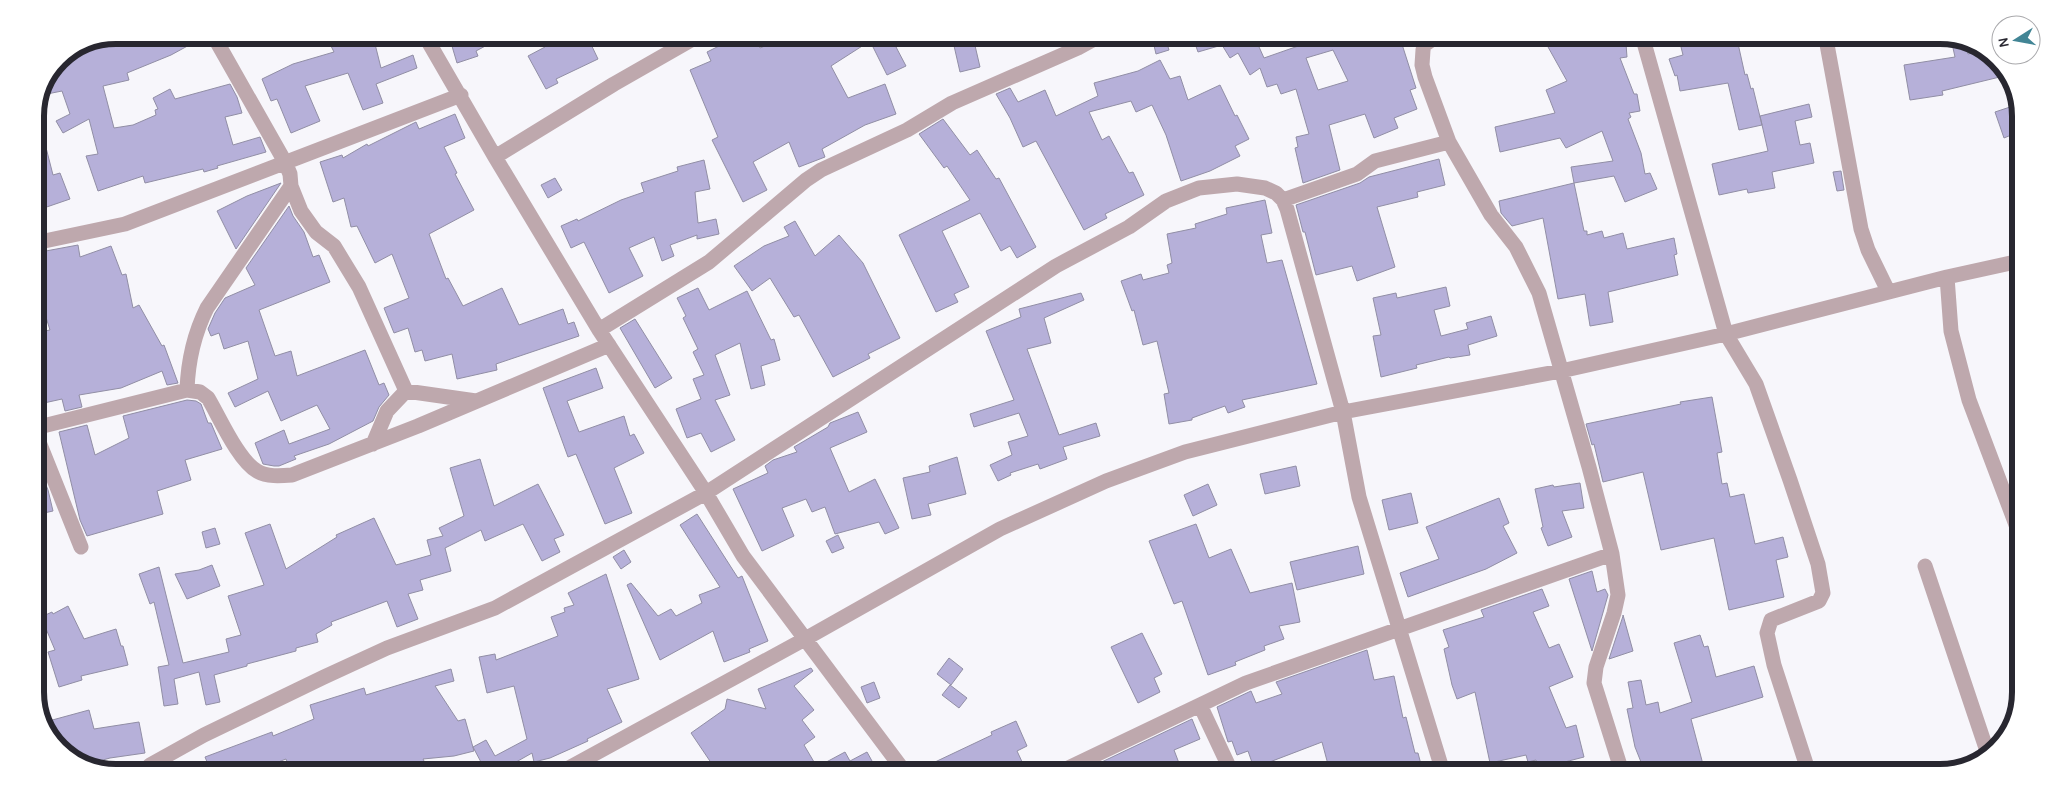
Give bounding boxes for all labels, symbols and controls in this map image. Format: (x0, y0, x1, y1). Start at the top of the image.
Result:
north arrow (1991, 15, 2041, 65)
text: N (1994, 36, 2013, 49)

